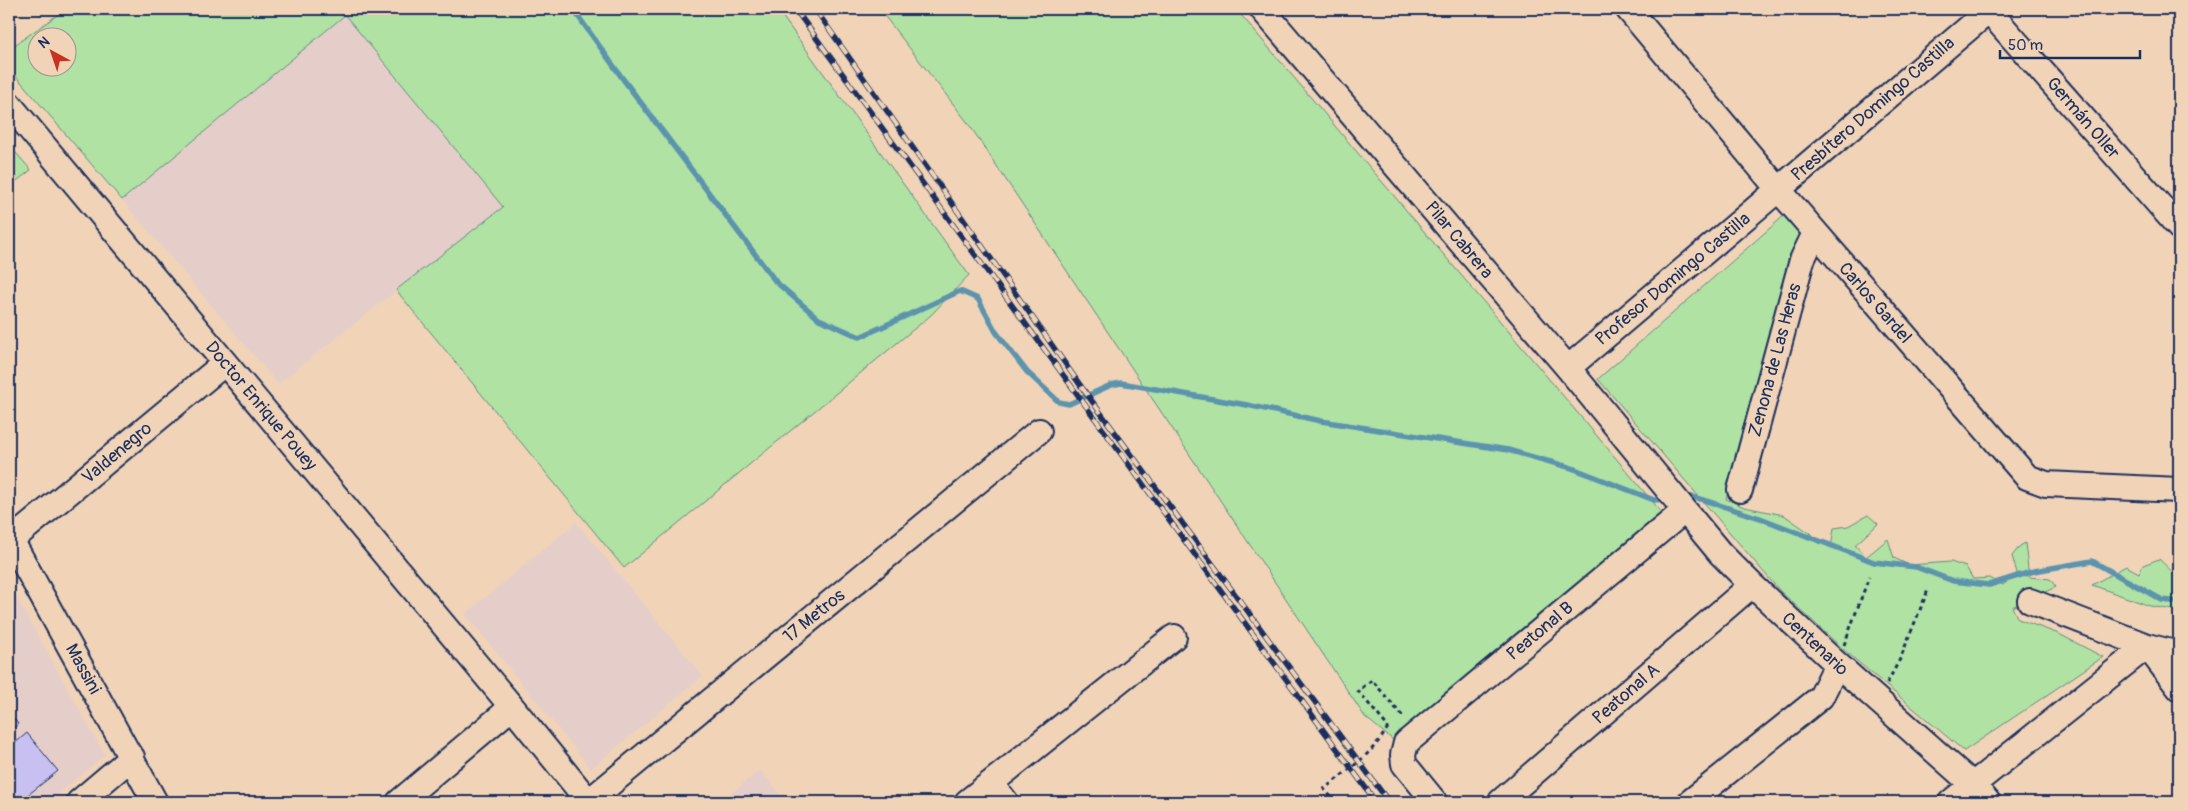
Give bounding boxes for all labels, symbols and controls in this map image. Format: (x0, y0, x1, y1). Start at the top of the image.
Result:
north arrow (28, 28, 78, 78)
scale bar (2000, 28, 2140, 60)
street label: Presbítero Domingo Castilla (1786, 32, 1960, 186)
text: N (35, 33, 53, 52)
text: 50 m (2008, 36, 2043, 55)
street label: Germán Oller (2041, 72, 2125, 164)
street label: Pilar Cabrera (1420, 197, 1498, 283)
street label: Profesor Domingo Castilla (1591, 207, 1755, 351)
street label: Carlos Gardel (1833, 258, 1917, 348)
street label: Zenona de Las Heras (1743, 281, 1807, 439)
street label: Doctor Enrique Pouey (200, 337, 322, 476)
street label: Valdenegro (77, 417, 157, 489)
street label: 17 Metros (778, 584, 850, 648)
street label: Peatonal B (1502, 596, 1578, 666)
street label: Centenario (1777, 607, 1854, 681)
street label: Massini (60, 640, 106, 698)
street label: Peatonal A (1588, 658, 1665, 730)

